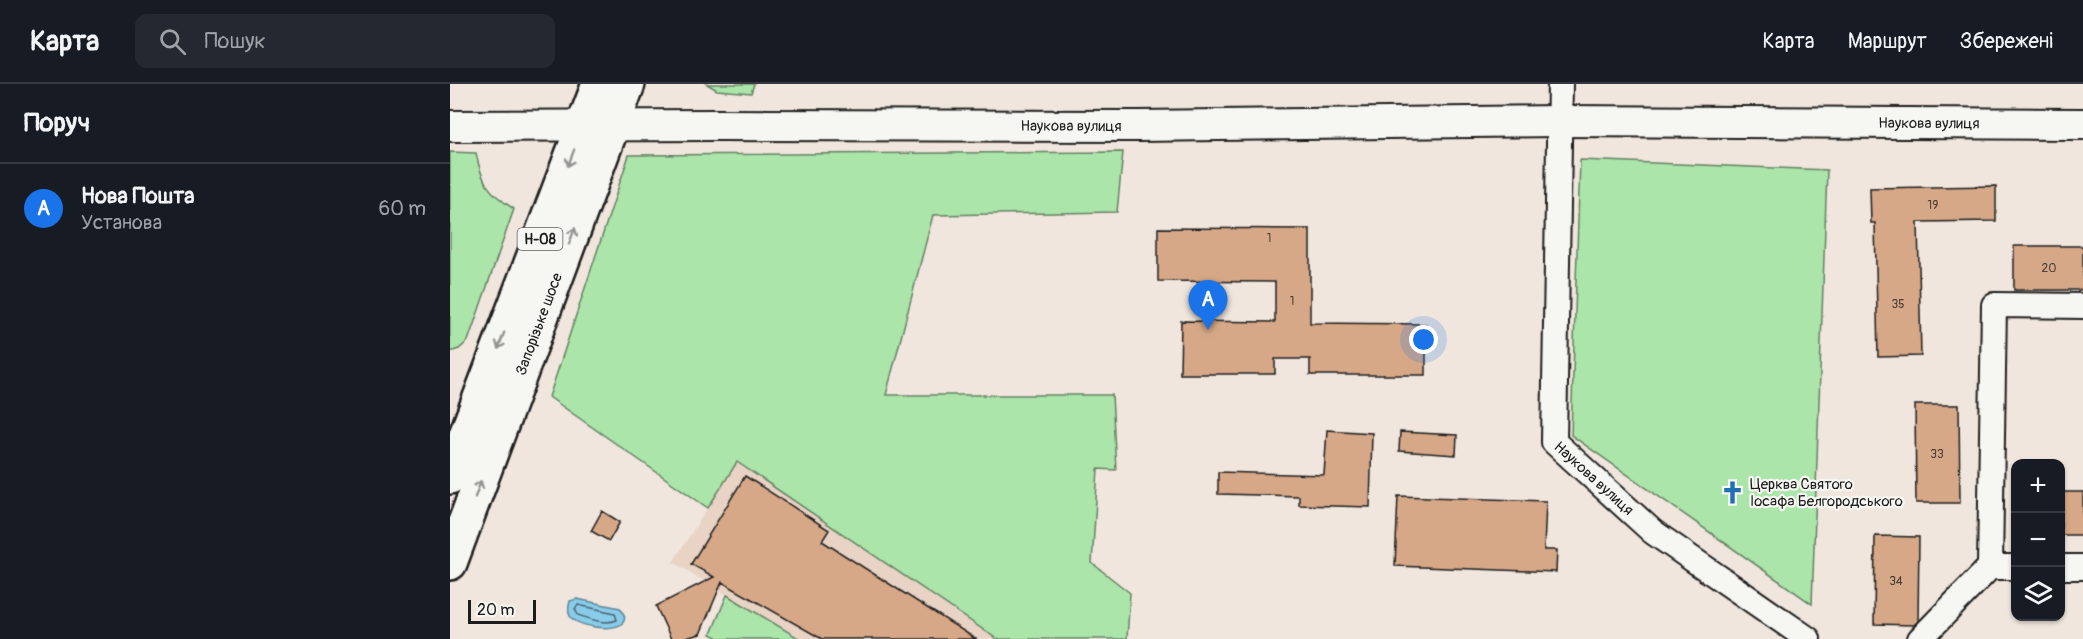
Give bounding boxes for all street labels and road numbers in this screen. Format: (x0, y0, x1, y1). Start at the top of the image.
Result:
street label: Наукова вулиця (1878, 113, 1980, 133)
street label: Наукова вулиця (1020, 116, 1122, 135)
road number: Н-08 (518, 228, 562, 250)
street label: Запорізьке шосе (511, 270, 567, 378)
street label: Наукова вулиця (1550, 437, 1638, 519)

